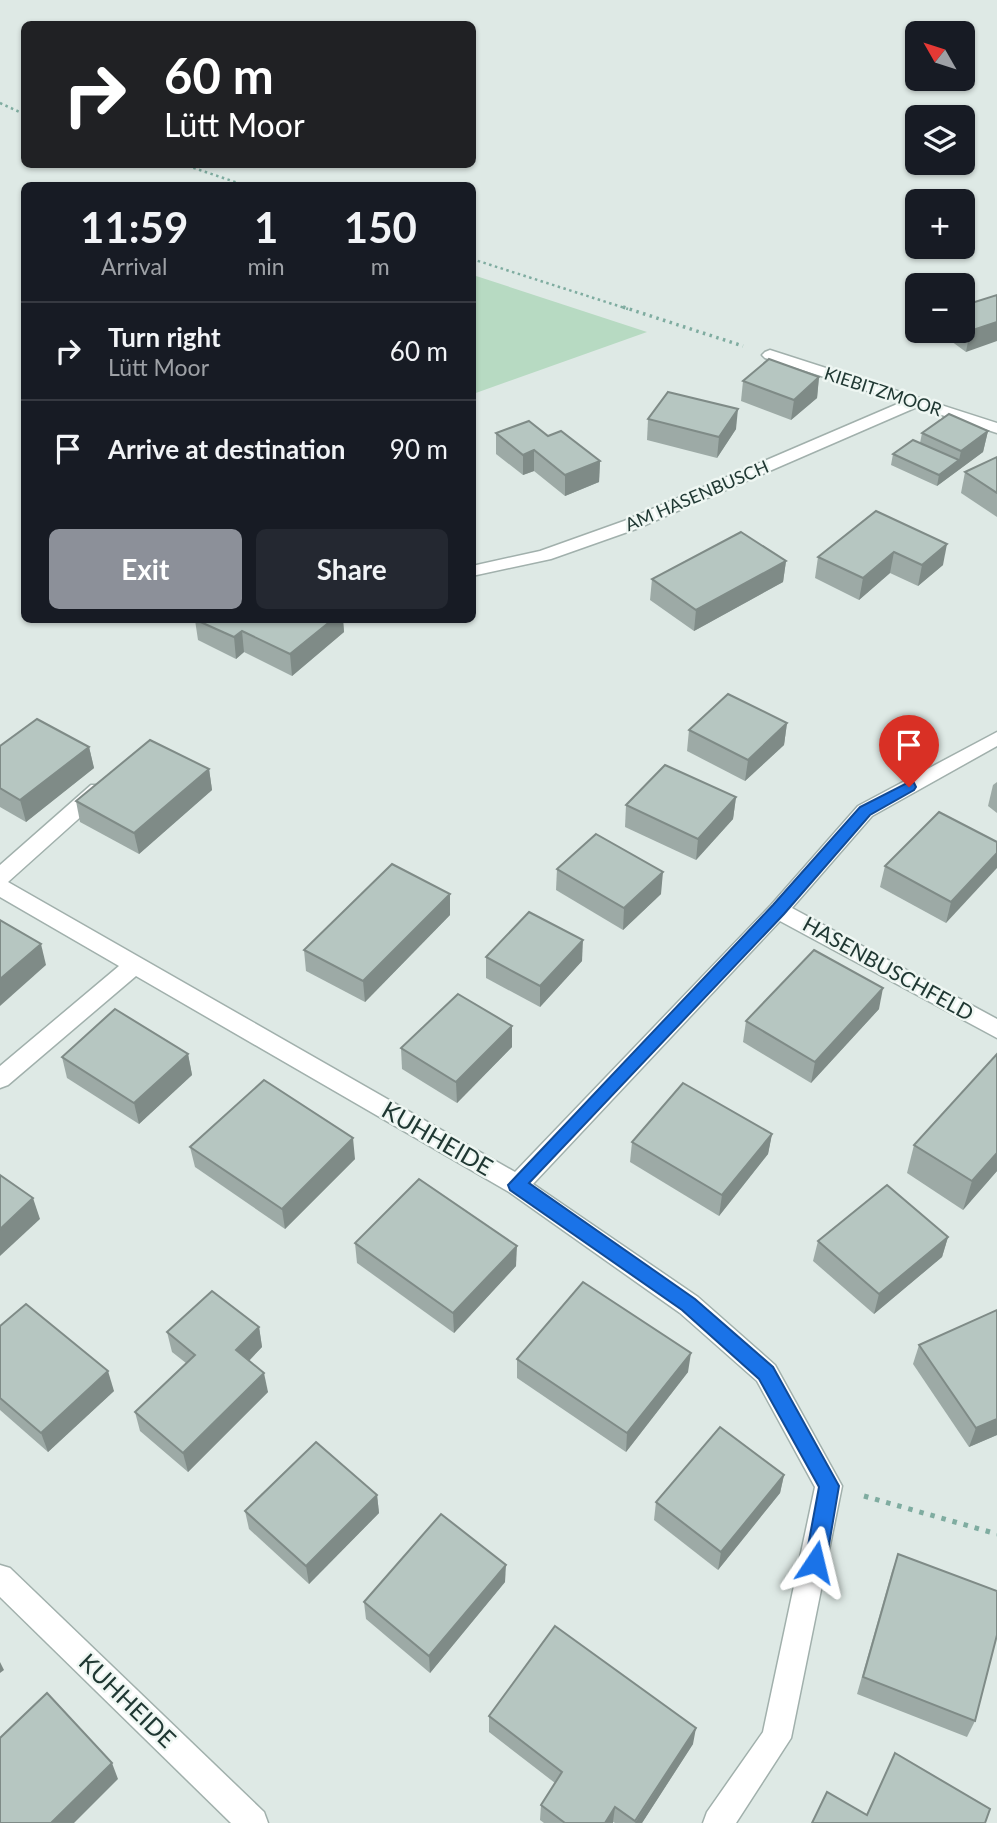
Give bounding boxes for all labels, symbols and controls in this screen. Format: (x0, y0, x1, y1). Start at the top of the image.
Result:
north arrow (905, 21, 975, 91)
map controls (905, 21, 975, 343)
text: 60 m (164, 46, 274, 104)
icon: right (49, 49, 140, 140)
text: Lütt Moor (164, 105, 305, 144)
button: layers (905, 105, 975, 175)
button: + (905, 189, 975, 259)
text: 11:59 (80, 202, 188, 252)
text: 1 (254, 202, 278, 252)
text: 150 (344, 202, 417, 252)
text: Arrival (101, 252, 167, 280)
text: min (247, 252, 285, 280)
text: m (371, 252, 390, 280)
button: − (905, 273, 975, 343)
text: Turn right (108, 321, 221, 353)
icon: right (49, 332, 87, 370)
text: 60 m (390, 335, 448, 367)
text: Lütt Moor (108, 353, 209, 381)
street label: KIEBITZMOOR (822, 362, 946, 421)
icon: arrive (49, 430, 87, 468)
text: Arrive at destination (108, 433, 345, 465)
text: 90 m (390, 433, 448, 465)
street label: AM HASENBUSCH (622, 455, 772, 535)
button: Exit (49, 529, 242, 609)
button: Share (256, 529, 448, 609)
pin (879, 715, 939, 787)
icon: arrive (890, 726, 928, 764)
street label: HASENBUSCHFELD (799, 910, 978, 1025)
street label: KUHHEIDE (377, 1094, 498, 1181)
position arrow (778, 1525, 852, 1599)
street label: KUHHEIDE (74, 1647, 182, 1753)

